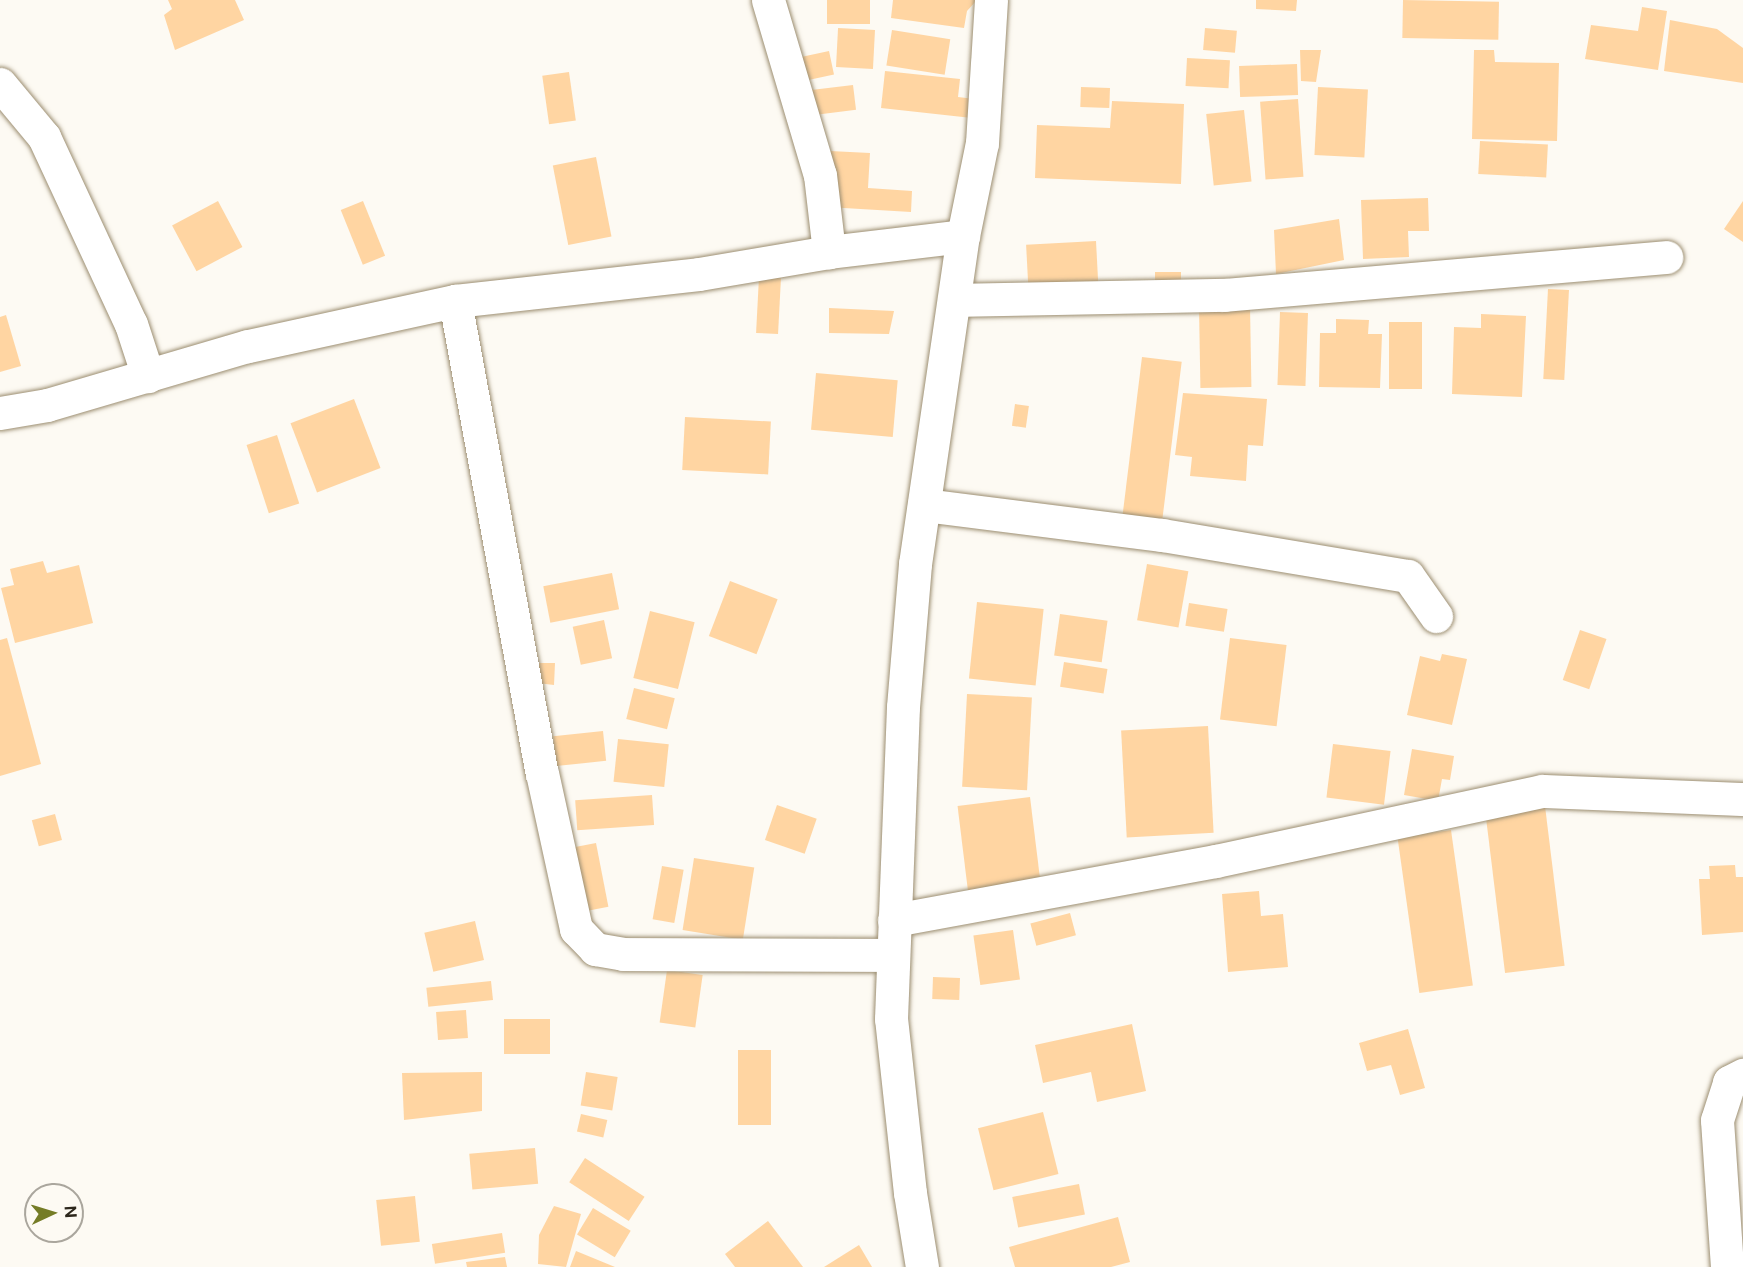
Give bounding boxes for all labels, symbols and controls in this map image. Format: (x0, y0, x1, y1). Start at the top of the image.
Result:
north arrow (24, 1183, 84, 1243)
text: N (61, 1205, 80, 1219)

